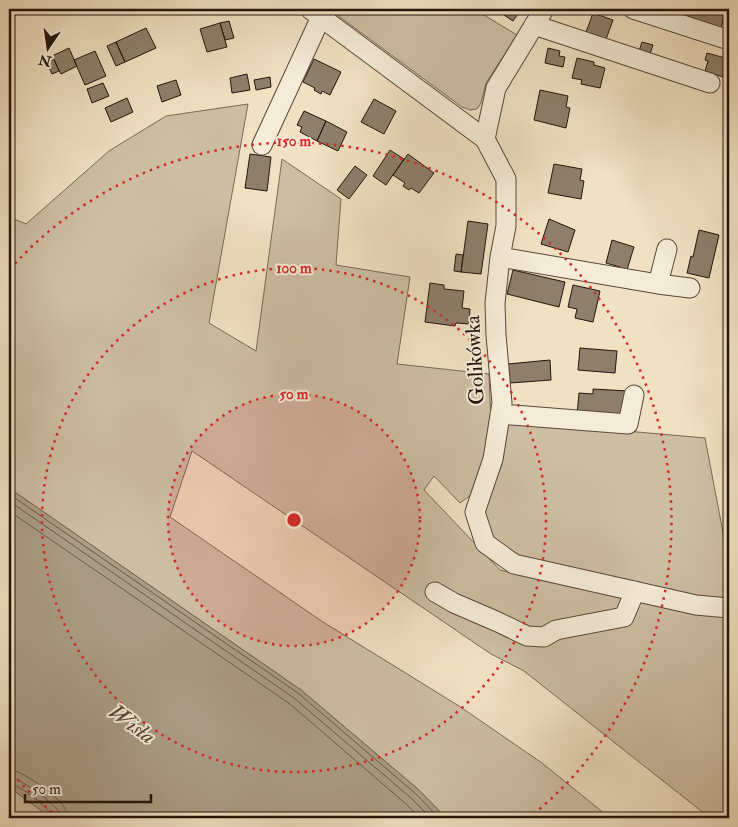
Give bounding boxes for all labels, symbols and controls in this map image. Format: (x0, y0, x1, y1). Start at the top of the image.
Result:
north arrow (22, 22, 72, 72)
text: N (37, 50, 54, 70)
text: 150 m (277, 132, 311, 151)
text: 100 m (276, 259, 312, 278)
street label: Golikówka (459, 314, 491, 406)
text: 50 m (280, 385, 309, 404)
centre of rings (285, 511, 303, 529)
water label: Wisła (103, 698, 161, 750)
scale bar (25, 772, 151, 804)
text: 50 m (32, 780, 61, 799)

